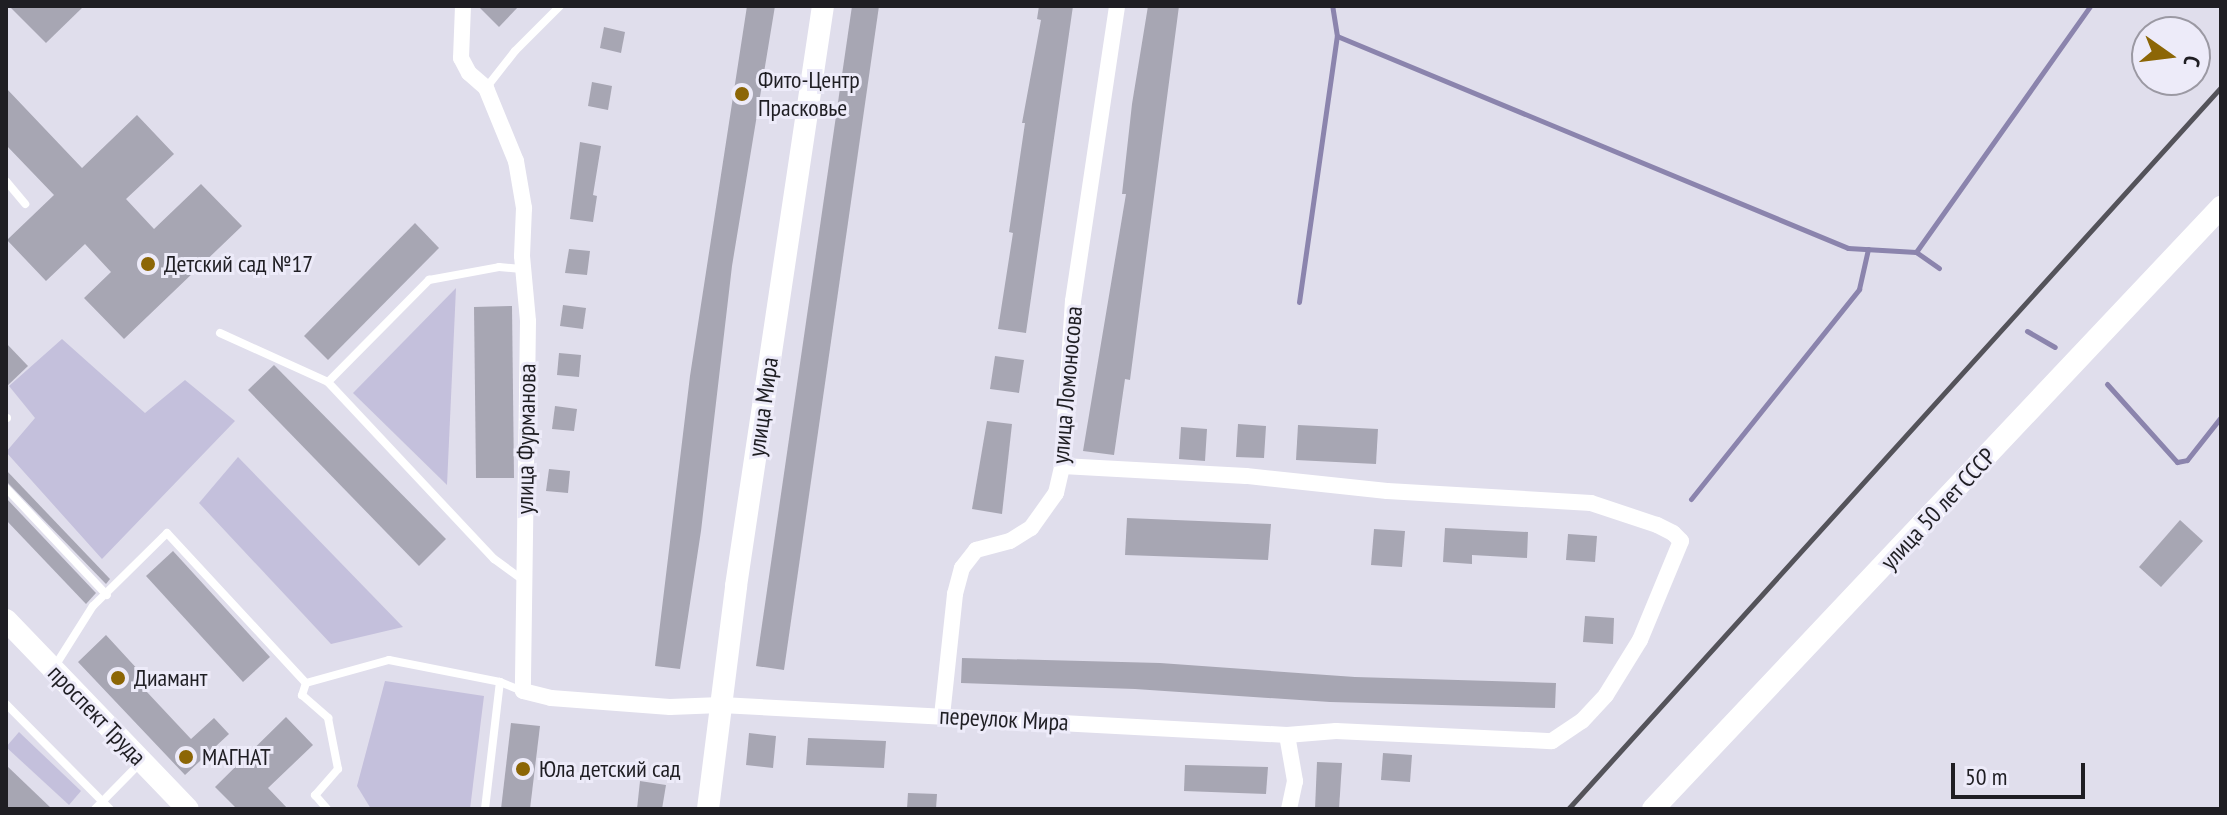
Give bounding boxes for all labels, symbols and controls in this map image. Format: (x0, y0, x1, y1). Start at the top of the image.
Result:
north arrow (2131, 16, 2211, 96)
text: С (2178, 53, 2207, 70)
place label: Фито-Центр Прасковье (758, 66, 860, 122)
marker: Фито-Центр Прасковье (733, 85, 751, 103)
place label: Детский сад №17 (164, 250, 313, 278)
marker: Детский сад №17 (139, 255, 157, 273)
street label: улица Ломоносова (1046, 305, 1088, 465)
street label: улица Мира (742, 355, 784, 459)
street label: улица Фурманова (510, 363, 542, 515)
street label: улица 50 лет СССР (1874, 442, 2002, 576)
street label: проспект Труда (42, 658, 152, 772)
place label: Диамант (134, 664, 207, 692)
marker: Диамант (109, 669, 127, 687)
street label: переулок Мира (939, 701, 1069, 737)
place label: МАГНАТ (202, 743, 271, 771)
scale bar (1955, 747, 2089, 797)
marker: МАГНАТ (177, 748, 195, 766)
place label: Юла детский сад (539, 755, 681, 783)
marker: Юла детский сад (514, 760, 532, 778)
text: 50 m (1965, 761, 2007, 792)

